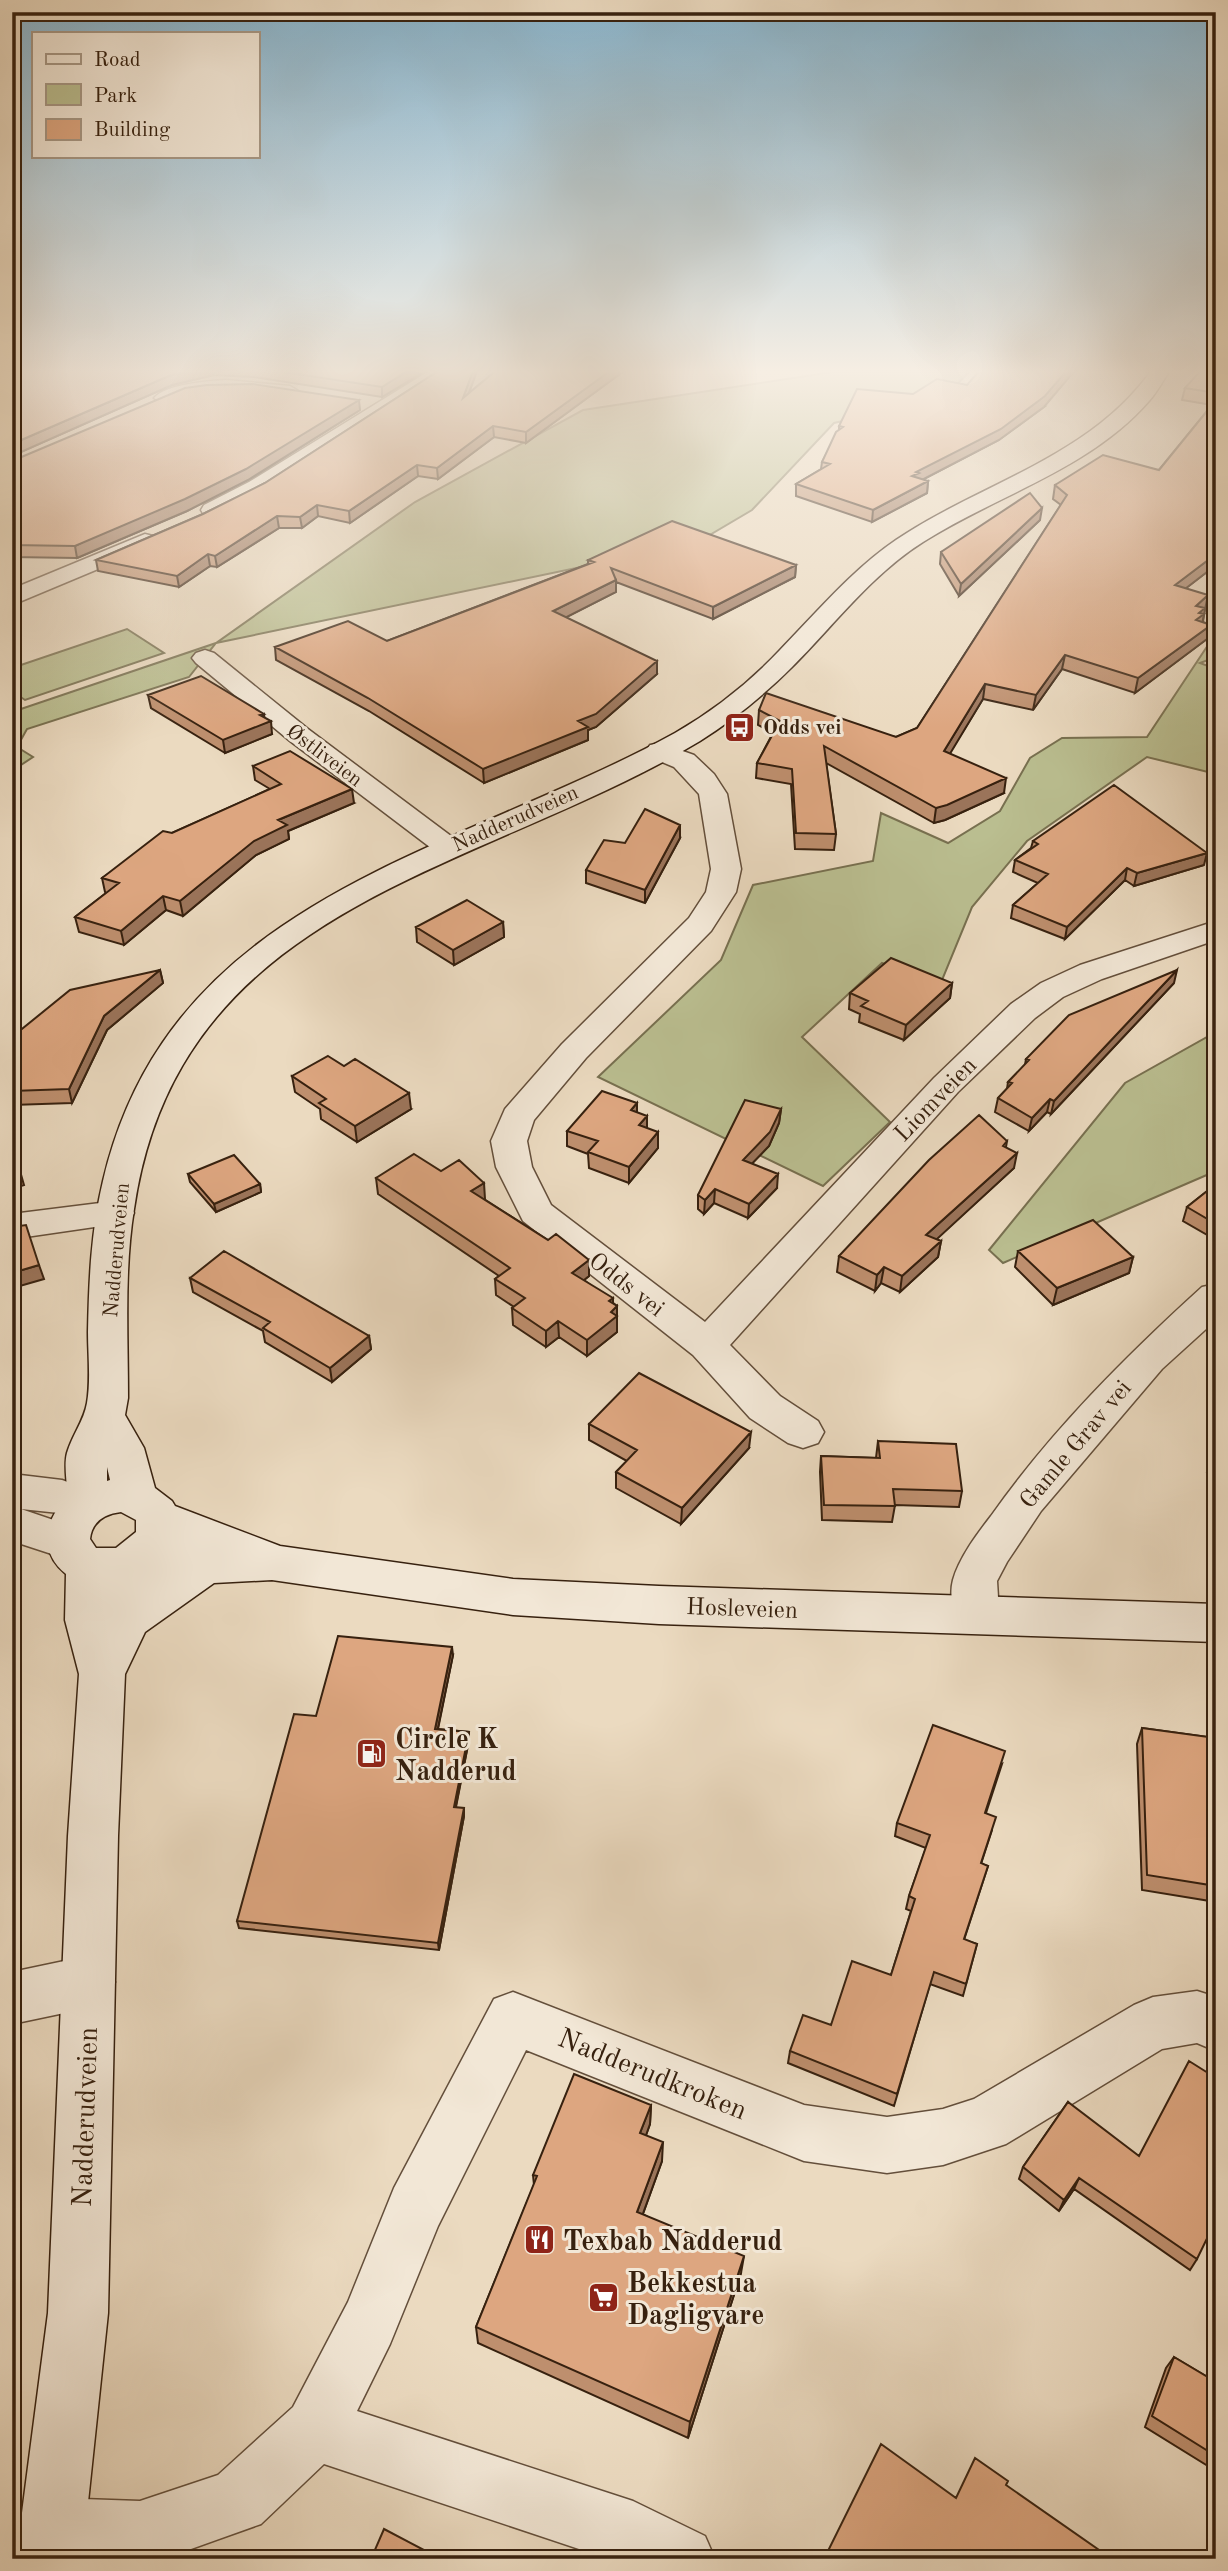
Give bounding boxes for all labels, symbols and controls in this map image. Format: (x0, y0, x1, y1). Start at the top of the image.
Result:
legend (32, 32, 259, 158)
text: Road (94, 50, 141, 71)
text: Park (94, 86, 137, 107)
text: Building (94, 120, 171, 141)
bus stop icon: Odds vei (723, 710, 757, 744)
place label: Odds vei (763, 718, 842, 739)
street label: Østliveien (282, 721, 366, 791)
street label: Nadderudveien (450, 782, 582, 856)
street label: Liomveien (891, 1054, 982, 1147)
street label: Nadderudveien (101, 1182, 134, 1318)
street label: Odds vei (584, 1249, 668, 1322)
street label: Gamle Grav vei (1016, 1377, 1137, 1514)
street label: Hosleveien (686, 1596, 798, 1624)
place label: Circle K Nadderud (395, 1727, 517, 1787)
fuel station icon: Circle K Nadderud (355, 1737, 389, 1771)
street label: Nadderudkroken (553, 2025, 750, 2126)
street label: Nadderudveien (70, 2026, 104, 2208)
restaurant icon: Texbab Nadderud (523, 2223, 557, 2257)
place label: Texbab Nadderud (563, 2229, 782, 2257)
place label: Bekkestua Dagligvare (627, 2271, 764, 2331)
supermarket icon: Bekkestua Dagligvare (587, 2281, 621, 2315)

